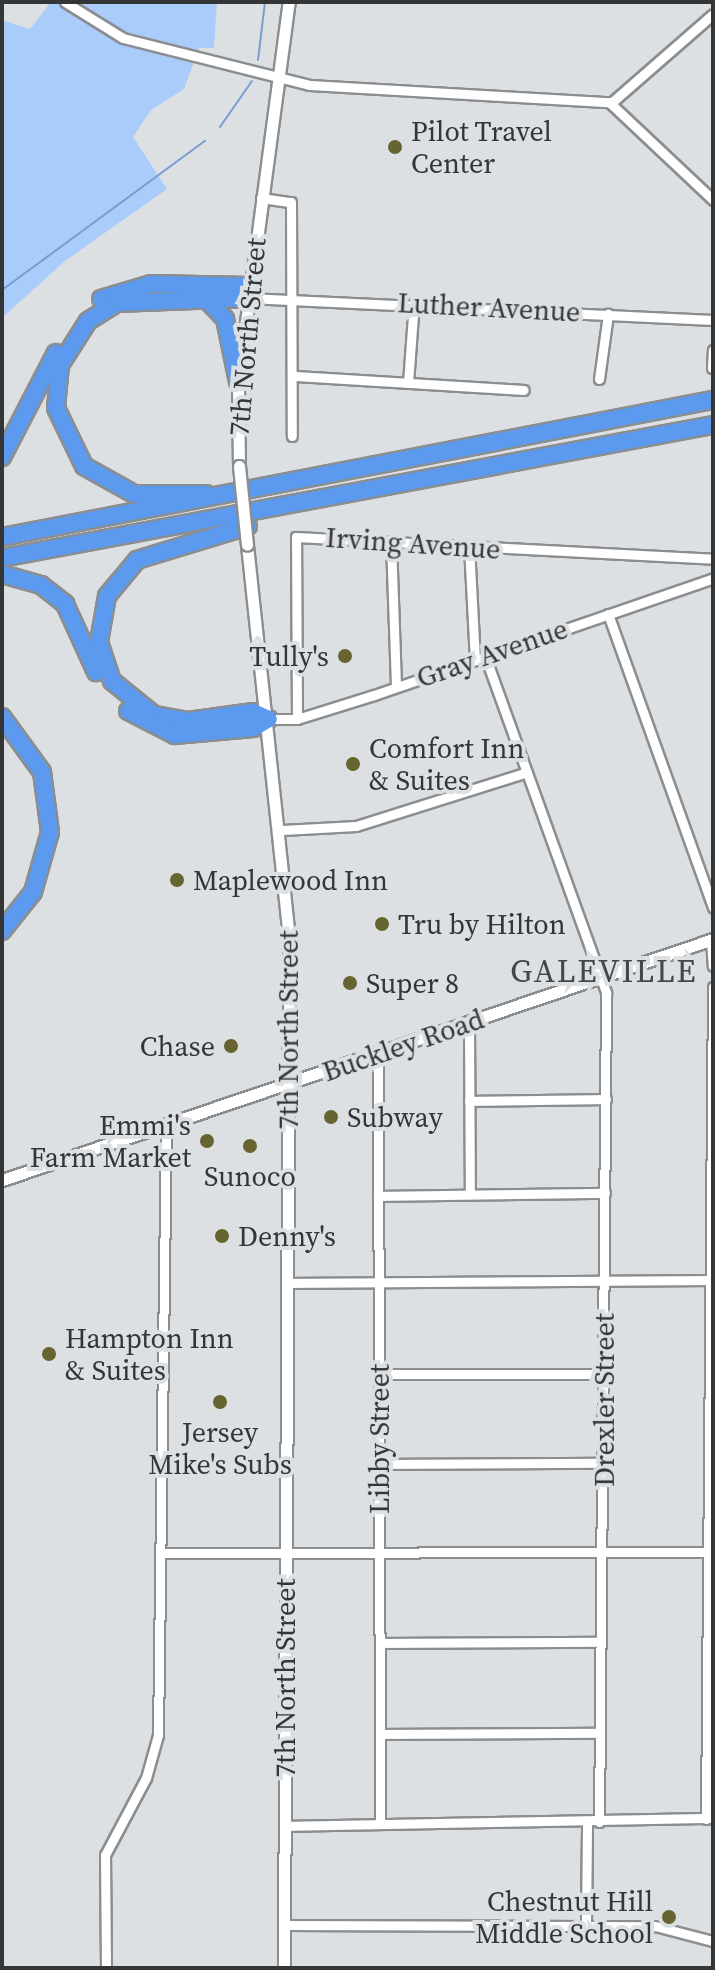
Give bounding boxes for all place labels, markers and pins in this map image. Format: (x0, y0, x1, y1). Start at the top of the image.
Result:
place label: Pilot Travel Center (411, 114, 552, 180)
marker: Pilot Travel Center (386, 138, 404, 156)
place label: Tully's (249, 639, 329, 673)
marker: Tully's (336, 647, 354, 665)
place label: Comfort Inn & Suites (369, 731, 524, 797)
marker: Comfort Inn & Suites (344, 755, 362, 773)
place label: Maplewood Inn (193, 863, 388, 897)
marker: Maplewood Inn (168, 871, 186, 889)
place label: Tru by Hilton (398, 907, 566, 941)
marker: Tru by Hilton (373, 915, 391, 933)
place label: Super 8 (366, 966, 459, 1000)
marker: Super 8 (341, 974, 359, 992)
place label: Chase (140, 1029, 215, 1063)
marker: Chase (222, 1037, 240, 1055)
place label: Subway (347, 1100, 443, 1134)
place label: Emmi's Farm Market (30, 1108, 191, 1174)
marker: Subway (322, 1108, 340, 1126)
marker: Emmi's Farm Market (198, 1132, 216, 1150)
marker: Sunoco (241, 1137, 259, 1155)
place label: Sunoco (204, 1159, 296, 1193)
place label: Denny's (238, 1219, 336, 1253)
marker: Denny's (213, 1227, 231, 1245)
place label: Hampton Inn & Suites (65, 1321, 234, 1387)
marker: Hampton Inn & Suites (40, 1345, 58, 1363)
marker: Jersey Mike's Subs (211, 1393, 229, 1411)
place label: Jersey Mike's Subs (148, 1415, 292, 1481)
place label: Chestnut Hill Middle School (475, 1884, 653, 1950)
marker: Chestnut Hill Middle School (660, 1908, 678, 1926)

